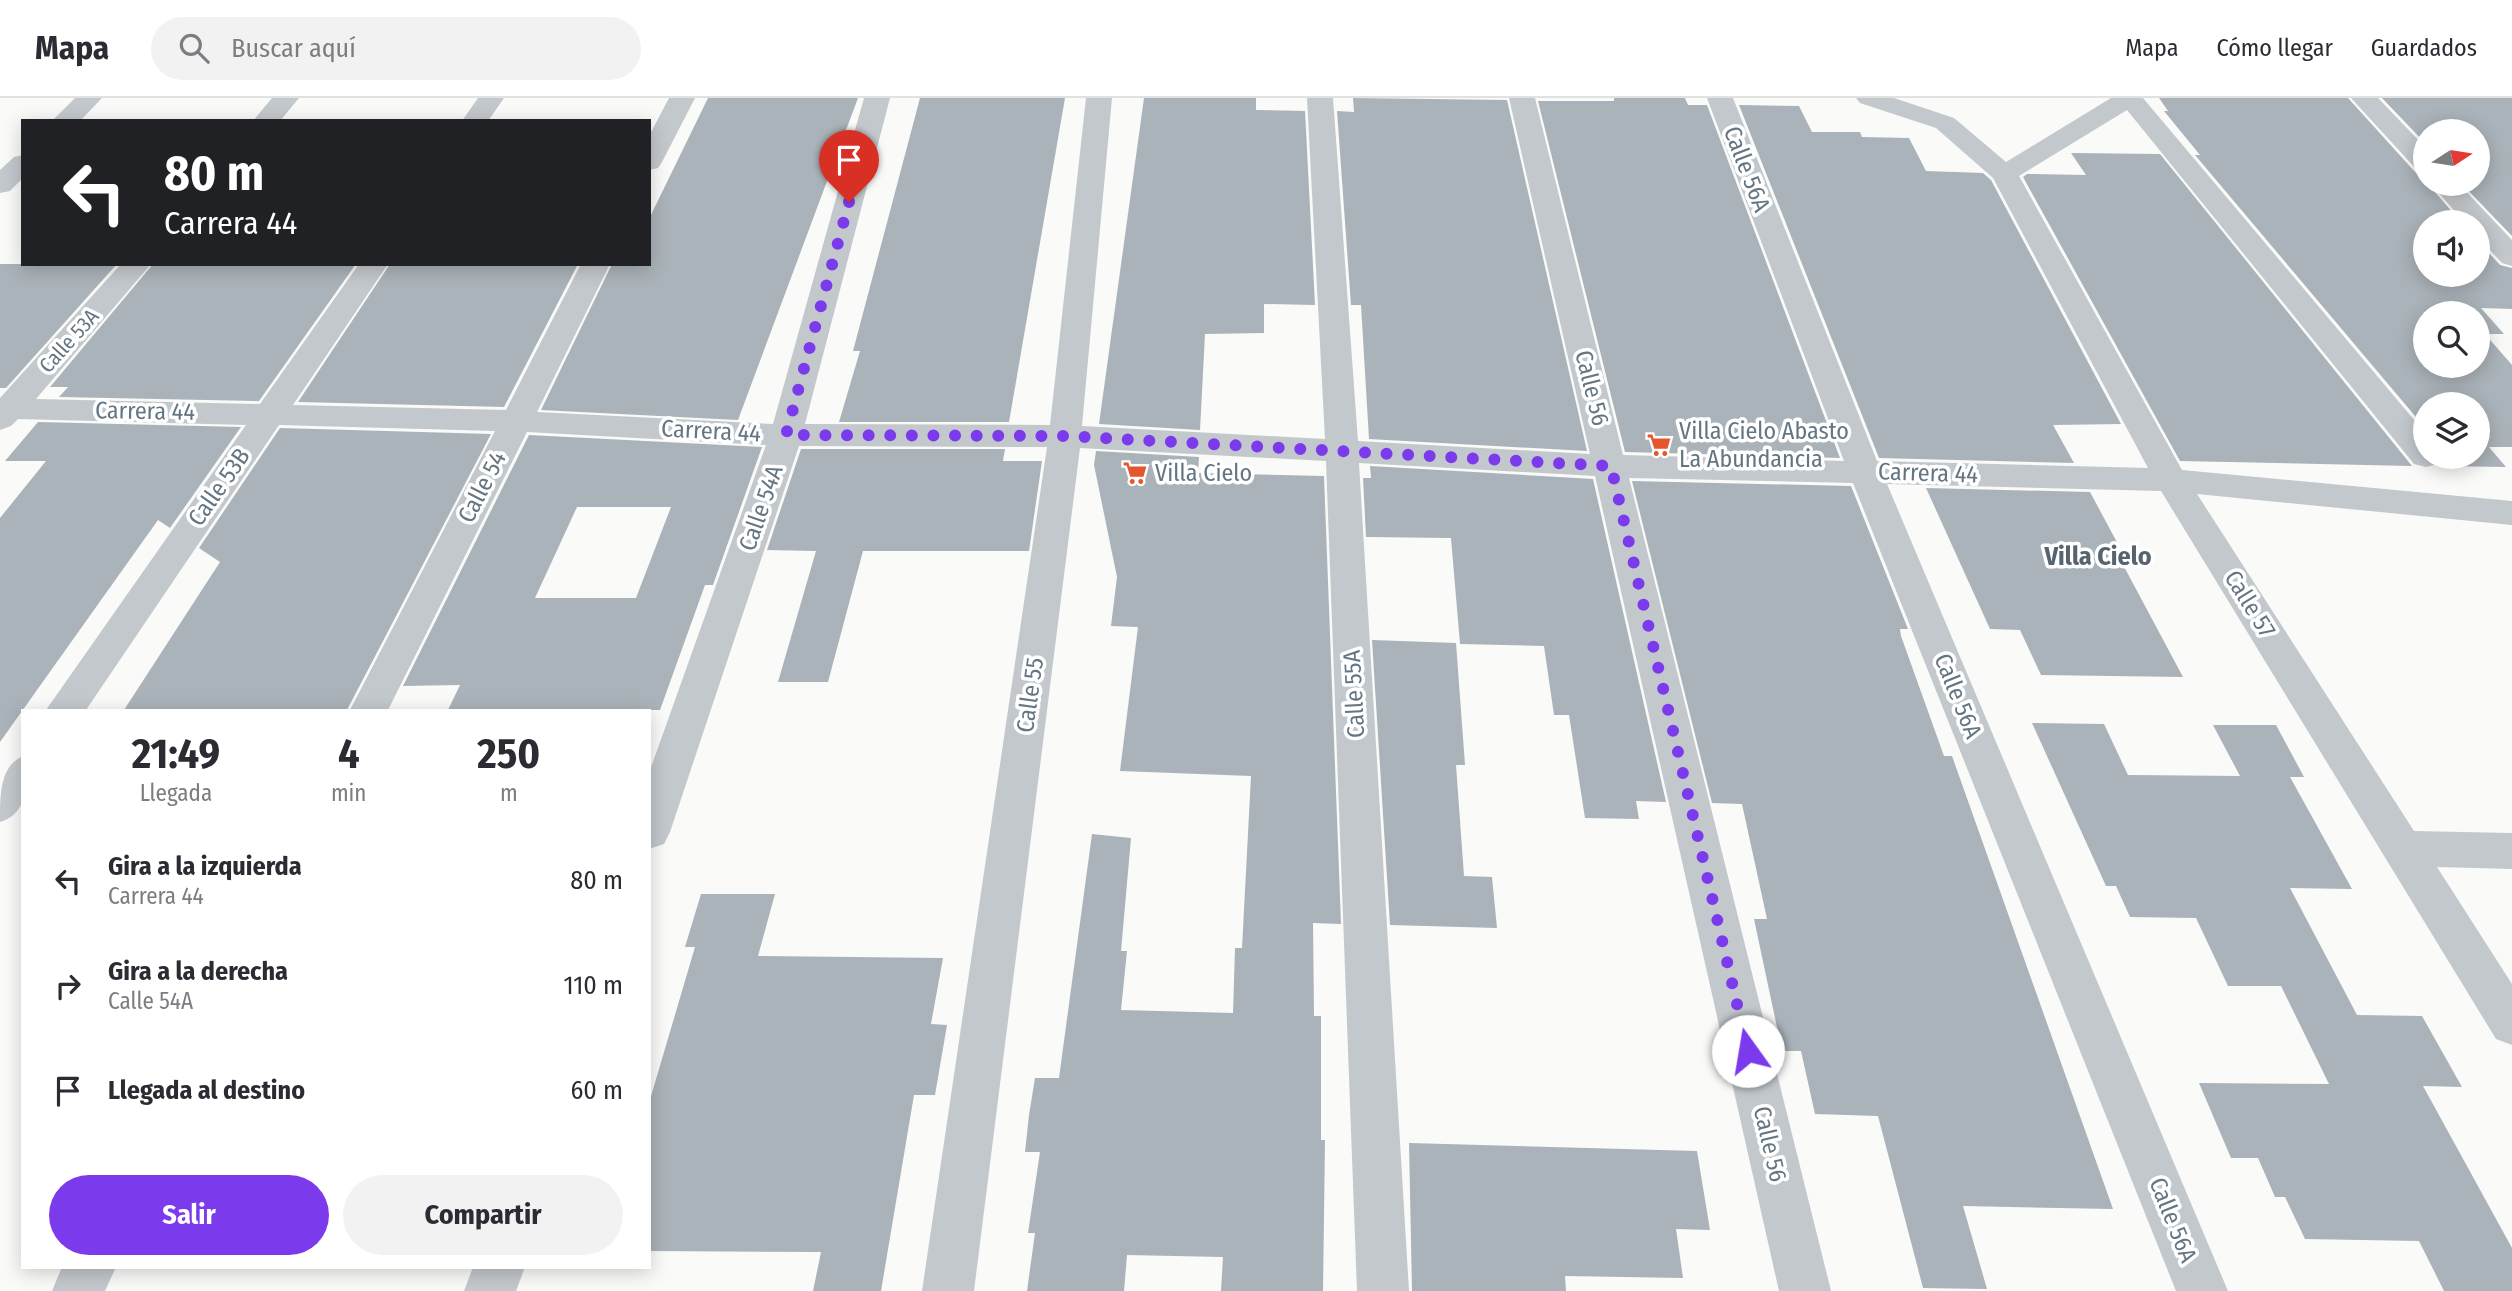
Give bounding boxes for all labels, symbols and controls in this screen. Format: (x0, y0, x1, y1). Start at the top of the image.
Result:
search box (151, 17, 641, 80)
text: Mapa (35, 28, 109, 68)
icon: search (175, 29, 213, 67)
text: Buscar aquí (231, 33, 356, 64)
text: Mapa (2125, 34, 2178, 62)
text: Cómo llegar (2216, 34, 2333, 62)
text: Guardados (2371, 34, 2477, 62)
north arrow (2413, 119, 2490, 196)
map controls (2413, 119, 2490, 469)
street label: Calle 56A (1718, 122, 1776, 216)
pin (819, 130, 879, 202)
icon: arrive (830, 141, 868, 179)
text: 80 m (164, 144, 264, 203)
icon: left (49, 147, 140, 238)
text: Carrera 44 (164, 204, 297, 242)
button: sound (2413, 210, 2490, 287)
button: search (2413, 301, 2490, 378)
street label: Calle 53A (34, 304, 104, 378)
street label: Calle 56 (1569, 348, 1615, 428)
button: layers (2413, 392, 2490, 469)
street label: Carrera 44 (95, 396, 195, 426)
street label: Carrera 44 (660, 414, 762, 448)
place label: Villa Cielo Abasto La Abundancia (1679, 417, 1849, 473)
supermarket icon: Villa Cielo Abasto La Abundancia (1645, 431, 1673, 459)
street label: Calle 53B (182, 443, 256, 531)
street label: Calle 54 (452, 447, 512, 527)
street label: Carrera 44 (1878, 457, 1978, 489)
supermarket icon: Villa Cielo (1121, 459, 1149, 487)
place label: Villa Cielo (1155, 459, 1252, 487)
street label: Calle 54A (733, 461, 789, 555)
district label: Villa Cielo (2043, 541, 2152, 572)
street label: Calle 57 (2219, 565, 2282, 643)
street label: Calle 55A (1338, 649, 1370, 739)
street label: Calle 56A (1928, 649, 1988, 743)
street label: Calle 55 (1011, 656, 1049, 734)
text: 21:49 (132, 729, 220, 779)
text: 4 (338, 729, 359, 779)
text: 250 (477, 729, 540, 779)
text: Llegada (140, 779, 212, 807)
text: min (331, 779, 367, 807)
text: m (500, 779, 518, 807)
text: Gira a la izquierda (108, 851, 302, 882)
icon: left (49, 862, 87, 900)
text: 80 m (570, 865, 623, 896)
text: Carrera 44 (108, 882, 204, 910)
text: Gira a la derecha (108, 956, 288, 987)
icon: right (49, 967, 87, 1005)
text: 110 m (563, 970, 623, 1001)
text: Calle 54A (108, 987, 193, 1015)
position arrow (1711, 1014, 1785, 1088)
icon: arrive (49, 1072, 87, 1110)
text: Llegada al destino (108, 1075, 305, 1106)
text: 60 m (570, 1075, 623, 1106)
street label: Calle 56 (1748, 1104, 1792, 1184)
street label: Calle 56A (2143, 1173, 2203, 1267)
button: Salir (49, 1175, 329, 1255)
button: Compartir (343, 1175, 623, 1255)

